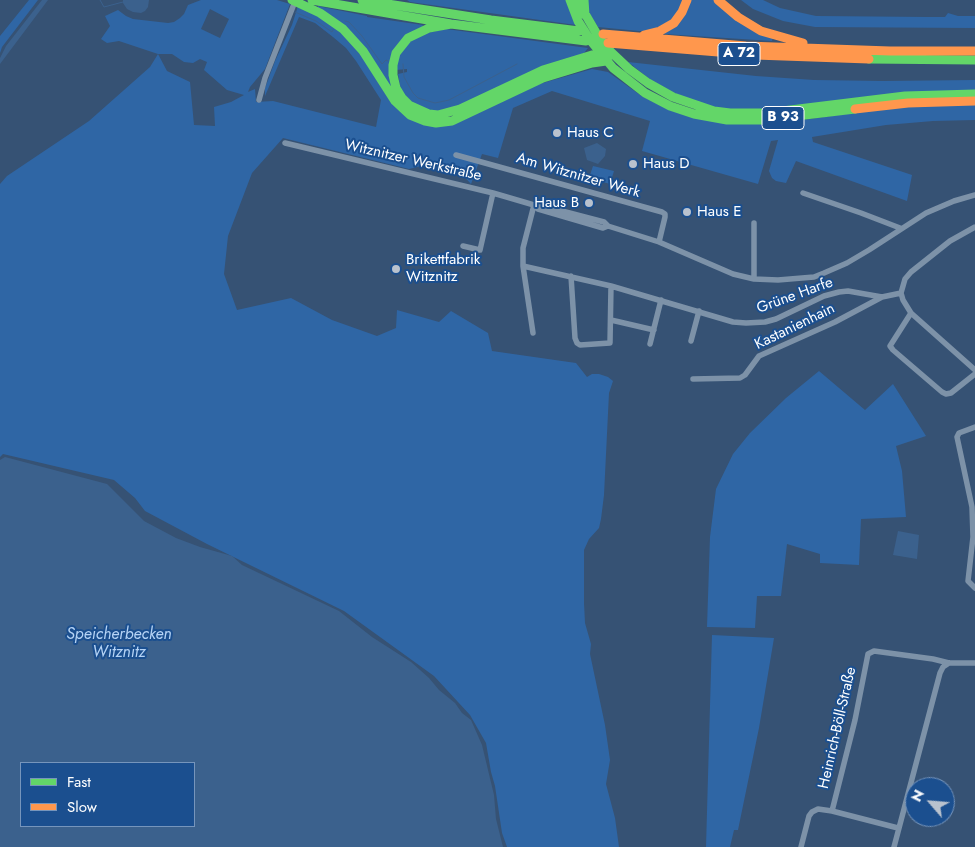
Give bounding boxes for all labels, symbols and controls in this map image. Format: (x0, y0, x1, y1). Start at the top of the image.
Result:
road number: A 72 (718, 42, 760, 66)
road number: B 93 (762, 106, 804, 130)
place label: Haus C (567, 124, 614, 142)
marker: Haus C (551, 127, 563, 139)
street label: Witznitzer Werkstraße (343, 136, 483, 186)
street label: Am Witznitzer Werk (514, 150, 642, 202)
place label: Haus D (643, 155, 690, 173)
marker: Haus D (627, 158, 639, 170)
place label: Haus B (534, 194, 579, 212)
marker: Haus B (583, 197, 595, 209)
place label: Haus E (697, 203, 742, 221)
marker: Haus E (681, 206, 693, 218)
place label: Brikettfabrik Witznitz (406, 251, 480, 286)
marker: Brikettfabrik Witznitz (390, 263, 402, 275)
street label: Grüne Harfe (754, 274, 836, 318)
street label: Kastanienhain (752, 300, 838, 354)
water label: Speicherbecken Witznitz (66, 625, 172, 663)
street label: Heinrich-Böll-Straße (815, 665, 861, 791)
legend (20, 762, 195, 827)
text: Fast (67, 771, 91, 793)
north arrow (905, 777, 955, 827)
text: N (906, 786, 929, 805)
text: Slow (67, 796, 97, 818)

